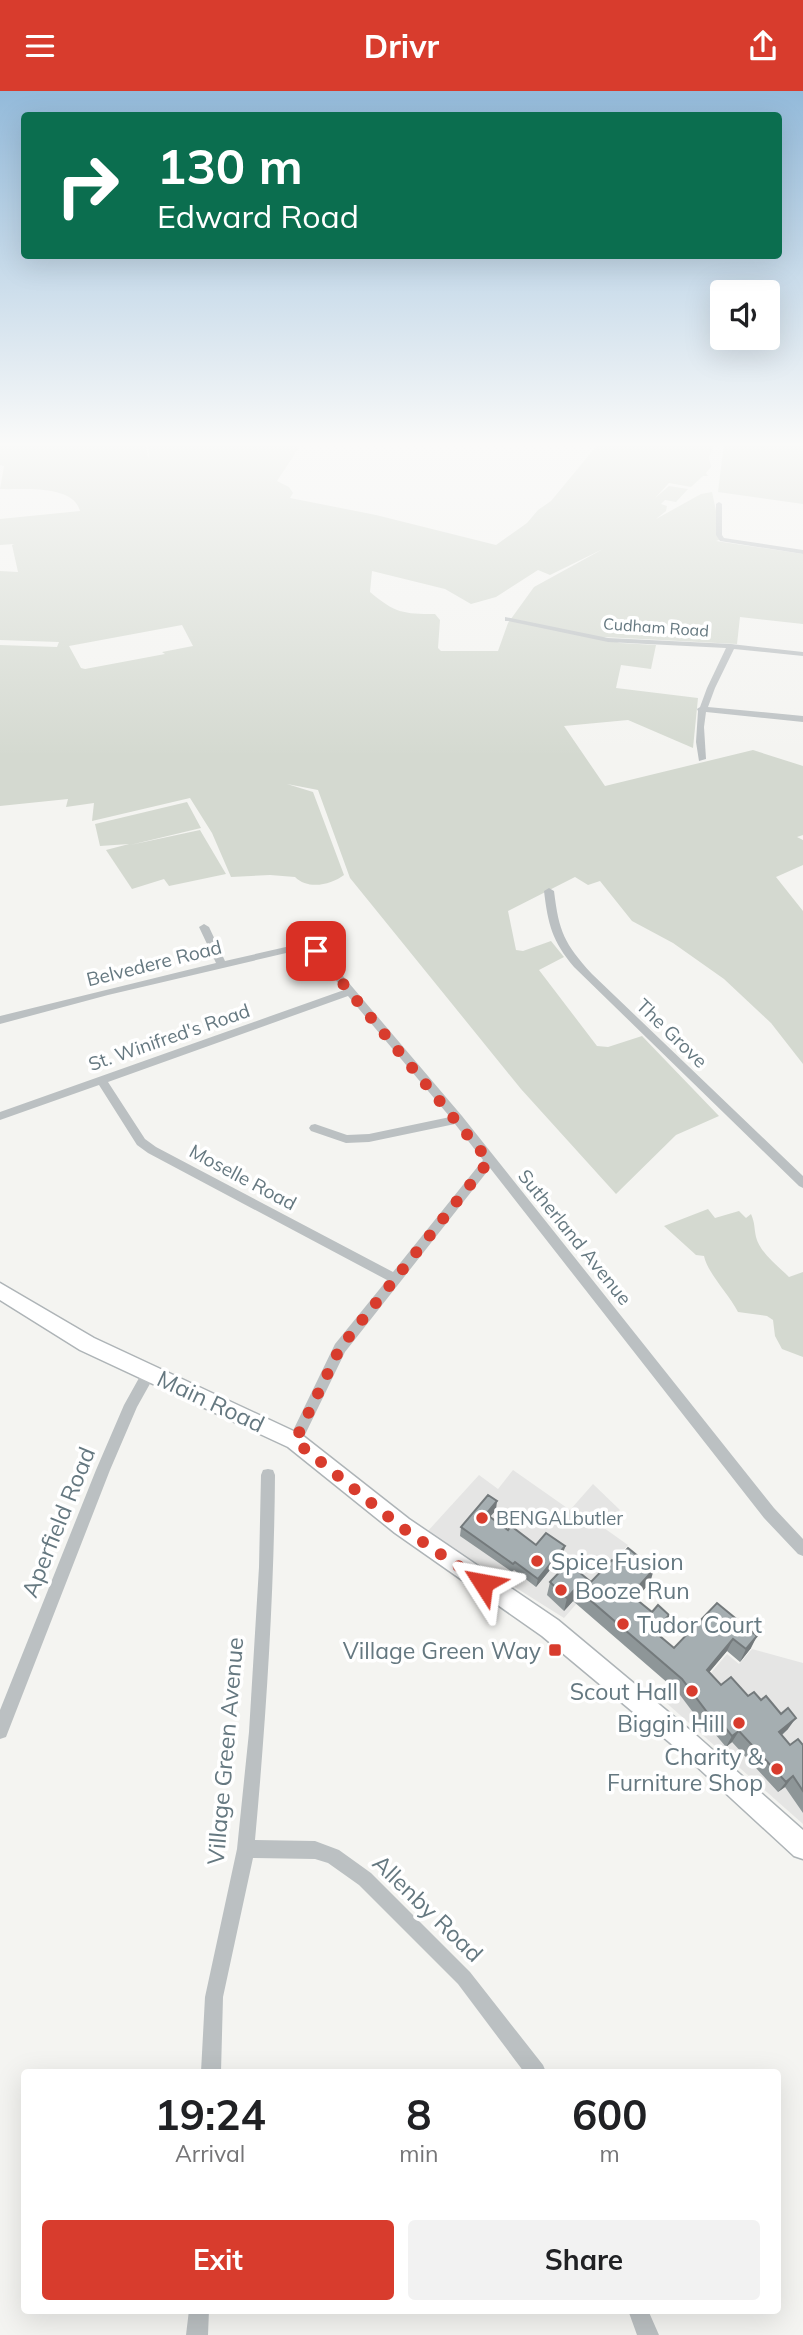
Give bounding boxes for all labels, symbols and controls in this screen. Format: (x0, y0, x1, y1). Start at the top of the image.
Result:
text: Drivr (364, 26, 439, 66)
icon: menu (21, 27, 59, 65)
icon: share (744, 27, 782, 65)
text: 130 m (157, 135, 303, 196)
icon: right (42, 140, 133, 231)
text: Edward Road (157, 196, 359, 236)
map controls (710, 280, 780, 350)
button: sound (710, 280, 780, 350)
street label: Cudham Road (602, 613, 710, 641)
pin (286, 921, 346, 981)
icon: arrive (297, 932, 335, 970)
street label: Belvedere Road (84, 935, 224, 991)
street label: The Grove (631, 993, 713, 1073)
street label: St. Winifred's Road (85, 998, 253, 1076)
street label: Moselle Road (185, 1139, 301, 1215)
street label: Sutherland Avenue (513, 1164, 637, 1310)
street label: Main Road (153, 1364, 269, 1438)
street label: Aperfield Road (15, 1443, 101, 1601)
place label: BENGALbutler (496, 1506, 623, 1530)
marker: BENGALbutler (474, 1510, 490, 1526)
position arrow (446, 1546, 520, 1620)
place label: Spice Fusion (551, 1547, 684, 1576)
marker: Spice Fusion (529, 1553, 545, 1569)
place label: Booze Run (575, 1576, 690, 1605)
marker: Booze Run (553, 1582, 569, 1598)
place label: Tudor Court (637, 1610, 762, 1639)
marker: Tudor Court (615, 1616, 631, 1632)
street label: Village Green Avenue (201, 1636, 249, 1866)
place label: Village Green Way (343, 1636, 541, 1665)
marker: Village Green Way (547, 1642, 563, 1658)
place label: Scout Hall (570, 1677, 678, 1706)
marker: Scout Hall (684, 1683, 700, 1699)
place label: Biggin Hill (617, 1709, 725, 1738)
marker: Biggin Hill (731, 1715, 747, 1731)
place label: Charity & Furniture Shop (607, 1742, 764, 1797)
marker: Charity & Furniture Shop (769, 1761, 785, 1777)
street label: Allenby Road (367, 1848, 489, 1968)
text: 19:24 (155, 2088, 266, 2141)
text: 8 (406, 2088, 431, 2141)
text: 600 (572, 2088, 647, 2141)
text: Arrival (175, 2139, 245, 2168)
text: min (399, 2139, 438, 2168)
text: m (600, 2139, 620, 2168)
button: Exit (42, 2220, 394, 2300)
button: Share (408, 2220, 760, 2300)

